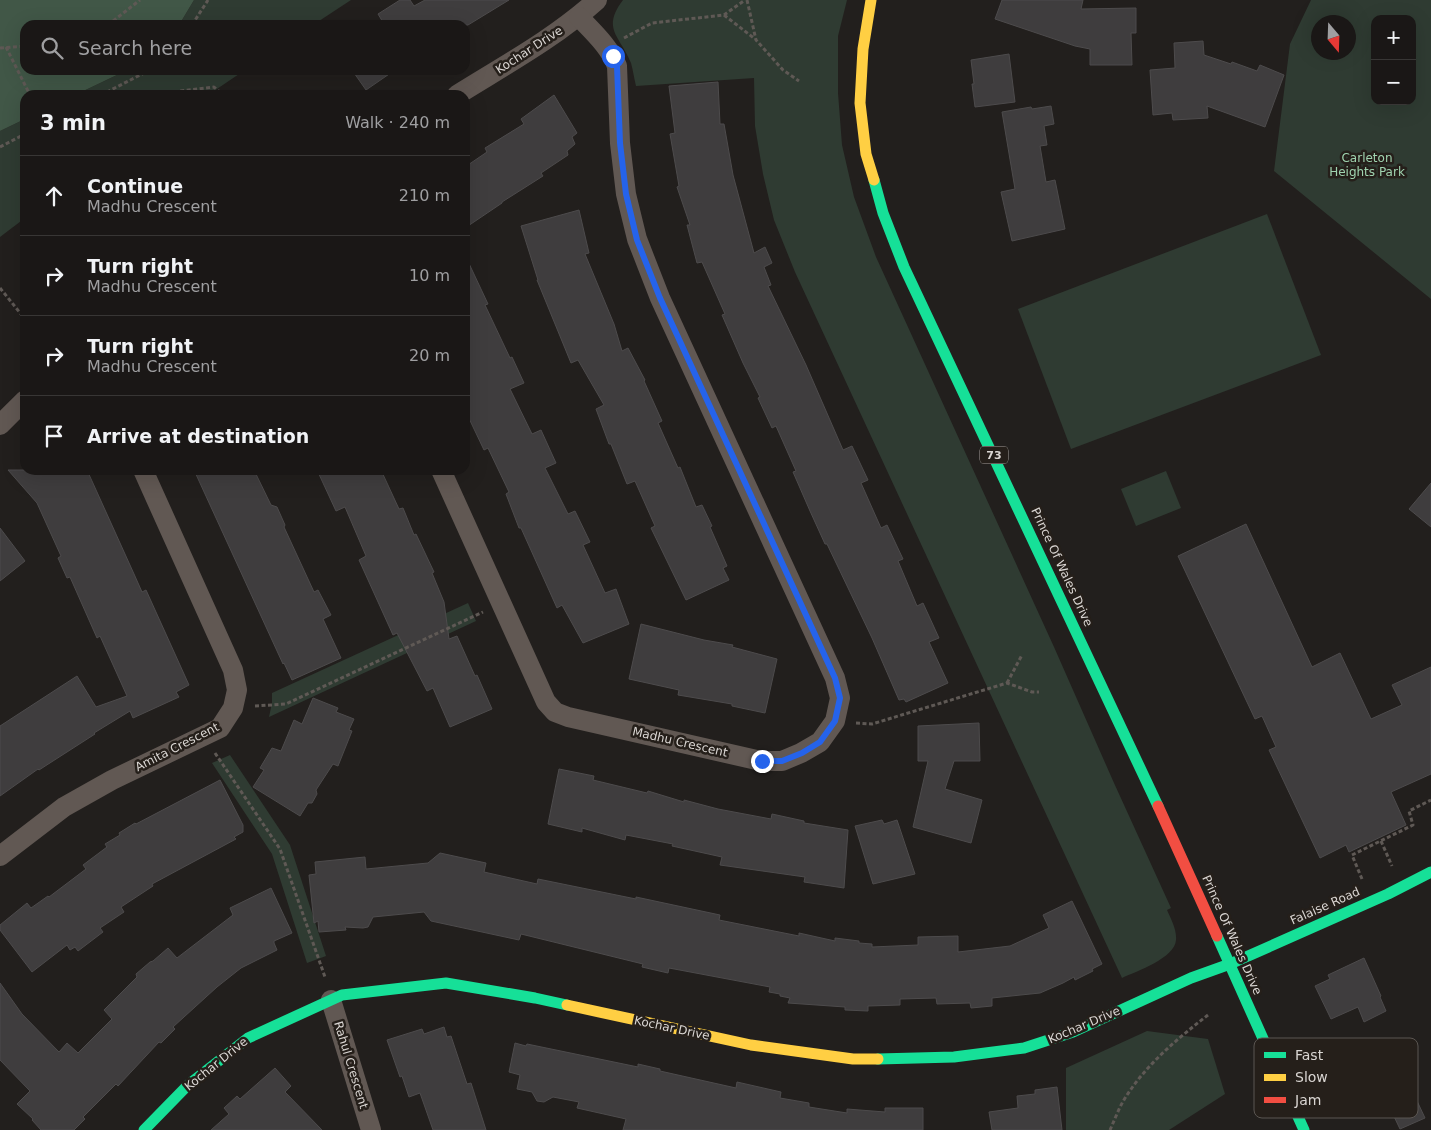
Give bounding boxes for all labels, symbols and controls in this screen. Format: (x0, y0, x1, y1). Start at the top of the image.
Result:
north arrow (1311, 15, 1356, 60)
map controls (1371, 15, 1416, 105)
button: + (1371, 15, 1416, 60)
search box (20, 20, 470, 75)
street label: Kochar Drive (493, 23, 565, 77)
icon: search (38, 34, 66, 62)
text: Search here (78, 37, 192, 59)
route start (602, 45, 625, 68)
button: − (1371, 60, 1416, 105)
text: 3 min (40, 111, 106, 135)
text: Walk · 240 m (345, 113, 450, 132)
park label: Carleton Heights Park (1329, 151, 1405, 179)
text: Continue (87, 175, 183, 197)
icon: ahead (40, 182, 68, 210)
text: 210 m (399, 186, 450, 205)
text: Madhu Crescent (87, 197, 217, 216)
text: Turn right (87, 255, 193, 277)
icon: right (40, 262, 68, 290)
text: 10 m (409, 266, 450, 285)
text: Madhu Crescent (87, 277, 217, 296)
text: Turn right (87, 335, 193, 357)
icon: right (40, 342, 68, 370)
text: 20 m (409, 346, 450, 365)
text: Madhu Crescent (87, 357, 217, 376)
icon: arrive (40, 422, 68, 450)
text: Arrive at destination (87, 425, 309, 447)
road number: 73 (980, 446, 1008, 464)
street label: Prince Of Wales Drive (1028, 505, 1096, 629)
street label: Amita Crescent (133, 720, 221, 774)
street label: Madhu Crescent (631, 724, 729, 760)
route end (751, 750, 774, 773)
street label: Prince Of Wales Drive (1199, 873, 1265, 997)
street label: Falaise Road (1288, 884, 1362, 928)
street label: Kochar Drive (1046, 1004, 1122, 1046)
street label: Kochar Drive (633, 1013, 711, 1043)
street label: Rahul Crescent (331, 1020, 371, 1111)
street label: Kochar Drive (182, 1034, 250, 1094)
legend (1254, 1038, 1418, 1118)
text: Fast (1295, 1047, 1324, 1063)
text: Slow (1295, 1069, 1328, 1085)
text: Jam (1294, 1092, 1321, 1108)

